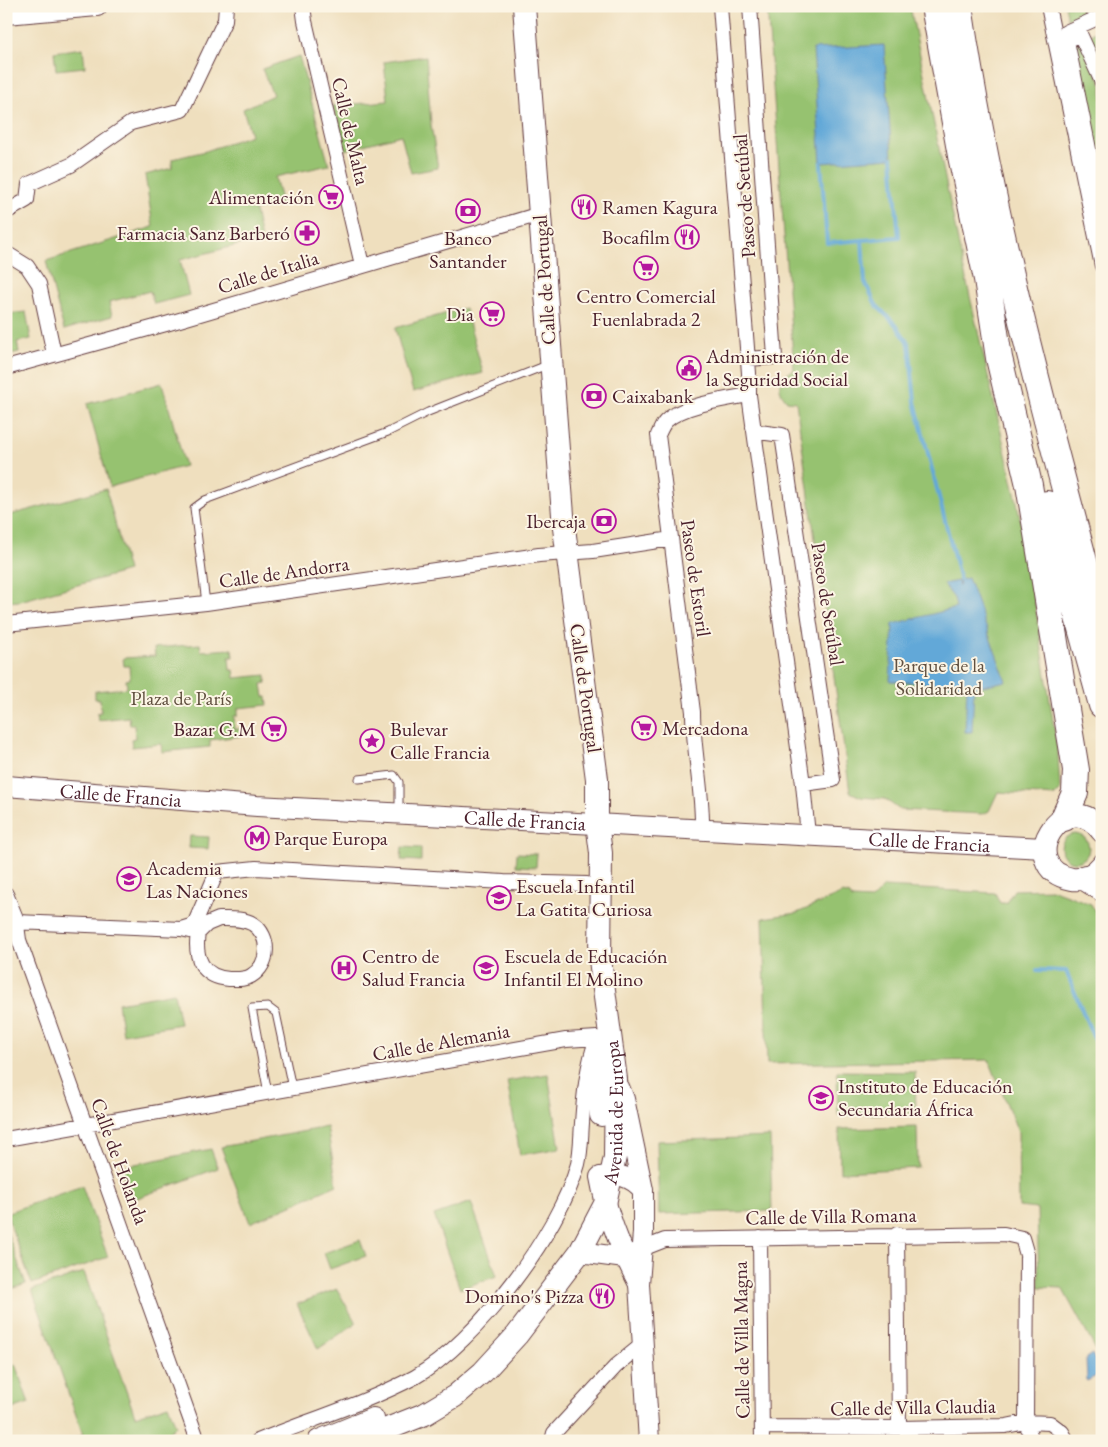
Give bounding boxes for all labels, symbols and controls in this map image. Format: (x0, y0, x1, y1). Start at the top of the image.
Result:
street label: Calle de Malta (326, 74, 376, 188)
street label: Paseo de Setúbal (727, 133, 761, 259)
place label: Alimentación (208, 184, 314, 210)
supermarket icon: Alimentación (318, 184, 344, 210)
restaurant icon: Ramen Kagura (571, 194, 597, 220)
place label: Ramen Kagura (602, 194, 718, 220)
bank icon: Banco Santander (455, 198, 481, 224)
street label: Calle de Portugal (526, 214, 562, 346)
place label: Farmacia Sanz Barberó (117, 220, 290, 246)
pharmacy icon: Farmacia Sanz Barberó (294, 220, 320, 246)
place label: Bocafilm (602, 224, 670, 250)
restaurant icon: Bocafilm (674, 224, 700, 250)
place label: Banco Santander (429, 225, 507, 274)
street label: Calle de Italia (214, 244, 322, 300)
supermarket icon: Centro Comercial Fuenlabrada 2 (633, 255, 659, 281)
place label: Centro Comercial Fuenlabrada 2 (576, 283, 716, 332)
place label: Dia (446, 301, 474, 327)
supermarket icon: Dia (479, 301, 505, 327)
place label: Administración de la Seguridad Social (705, 343, 849, 392)
public building icon: Administración de la Seguridad Social (676, 355, 702, 381)
bank icon: Caixabank (581, 383, 607, 409)
place label: Caixabank (612, 383, 694, 409)
place label: Ibercaja (526, 508, 586, 534)
bank icon: Ibercaja (591, 508, 617, 534)
street label: Paseo de Estoril (675, 518, 717, 639)
street label: Paseo de Setúbal (805, 540, 851, 668)
street label: Calle de Andorra (217, 550, 351, 594)
street label: Calle de Portugal (564, 622, 608, 755)
park label: Parque de la Solidaridad (893, 652, 985, 701)
park label: Plaza de París (131, 685, 231, 711)
supermarket icon: Mercadona (631, 715, 657, 741)
place label: Mercadona (662, 715, 748, 741)
place label: Bazar G.M (173, 716, 256, 742)
supermarket icon: Bazar G.M (261, 716, 287, 742)
place label: Bulevar Calle Francia (390, 716, 490, 765)
place icon: Bulevar Calle Francia (359, 728, 385, 754)
street label: Calle de Francia (59, 777, 183, 813)
street label: Calle de Francia (463, 804, 586, 837)
metro station icon: Parque Europa (244, 825, 270, 851)
place label: Parque Europa (274, 825, 388, 851)
street label: Calle de Francia (868, 826, 991, 858)
place label: Academia Las Naciones (145, 855, 248, 904)
school or university icon: Academia Las Naciones (116, 866, 142, 892)
place label: Escuela Infantil La Gatita Curiosa (516, 873, 652, 922)
school or university icon: Escuela Infantil La Gatita Curiosa (486, 885, 512, 911)
place label: Centro de Salud Francia (362, 943, 465, 992)
place label: Escuela de Educación Infantil El Molino (504, 943, 668, 992)
hospital icon: Centro de Salud Francia (331, 955, 357, 981)
school or university icon: Escuela de Educación Infantil El Molino (473, 955, 499, 981)
street label: Calle de Alemania (370, 1017, 512, 1067)
street label: Avenida de Europa (596, 1039, 629, 1188)
place label: Instituto de Educación Secundaria África (838, 1073, 1013, 1122)
school or university icon: Instituto de Educación Secundaria África (808, 1085, 834, 1111)
street label: Calle de Holanda (85, 1094, 155, 1228)
street label: Calle de Villa Romana (745, 1202, 917, 1230)
street label: Calle de Villa Magna (727, 1261, 755, 1419)
place label: Domino's Pizza (465, 1283, 584, 1309)
restaurant icon: Domino's Pizza (589, 1283, 615, 1309)
street label: Calle de Villa Claudia (830, 1393, 996, 1421)

